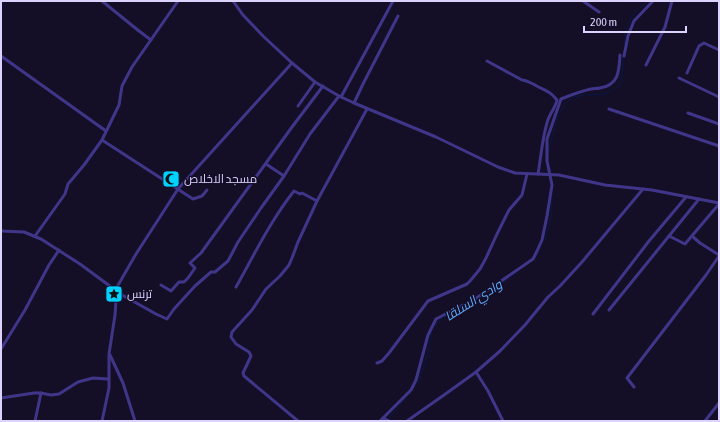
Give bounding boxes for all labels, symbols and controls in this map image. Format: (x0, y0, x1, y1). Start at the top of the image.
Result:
scale bar (584, 8, 686, 34)
text: 200 m (590, 15, 617, 29)
mosque icon: مسجد الاخلاص (161, 169, 181, 189)
place label: مسجد الاخلاص (184, 172, 257, 186)
water label: وادي السلقا (442, 276, 507, 326)
place icon: ترنس (104, 284, 124, 304)
place label: ترنس (127, 287, 153, 301)

